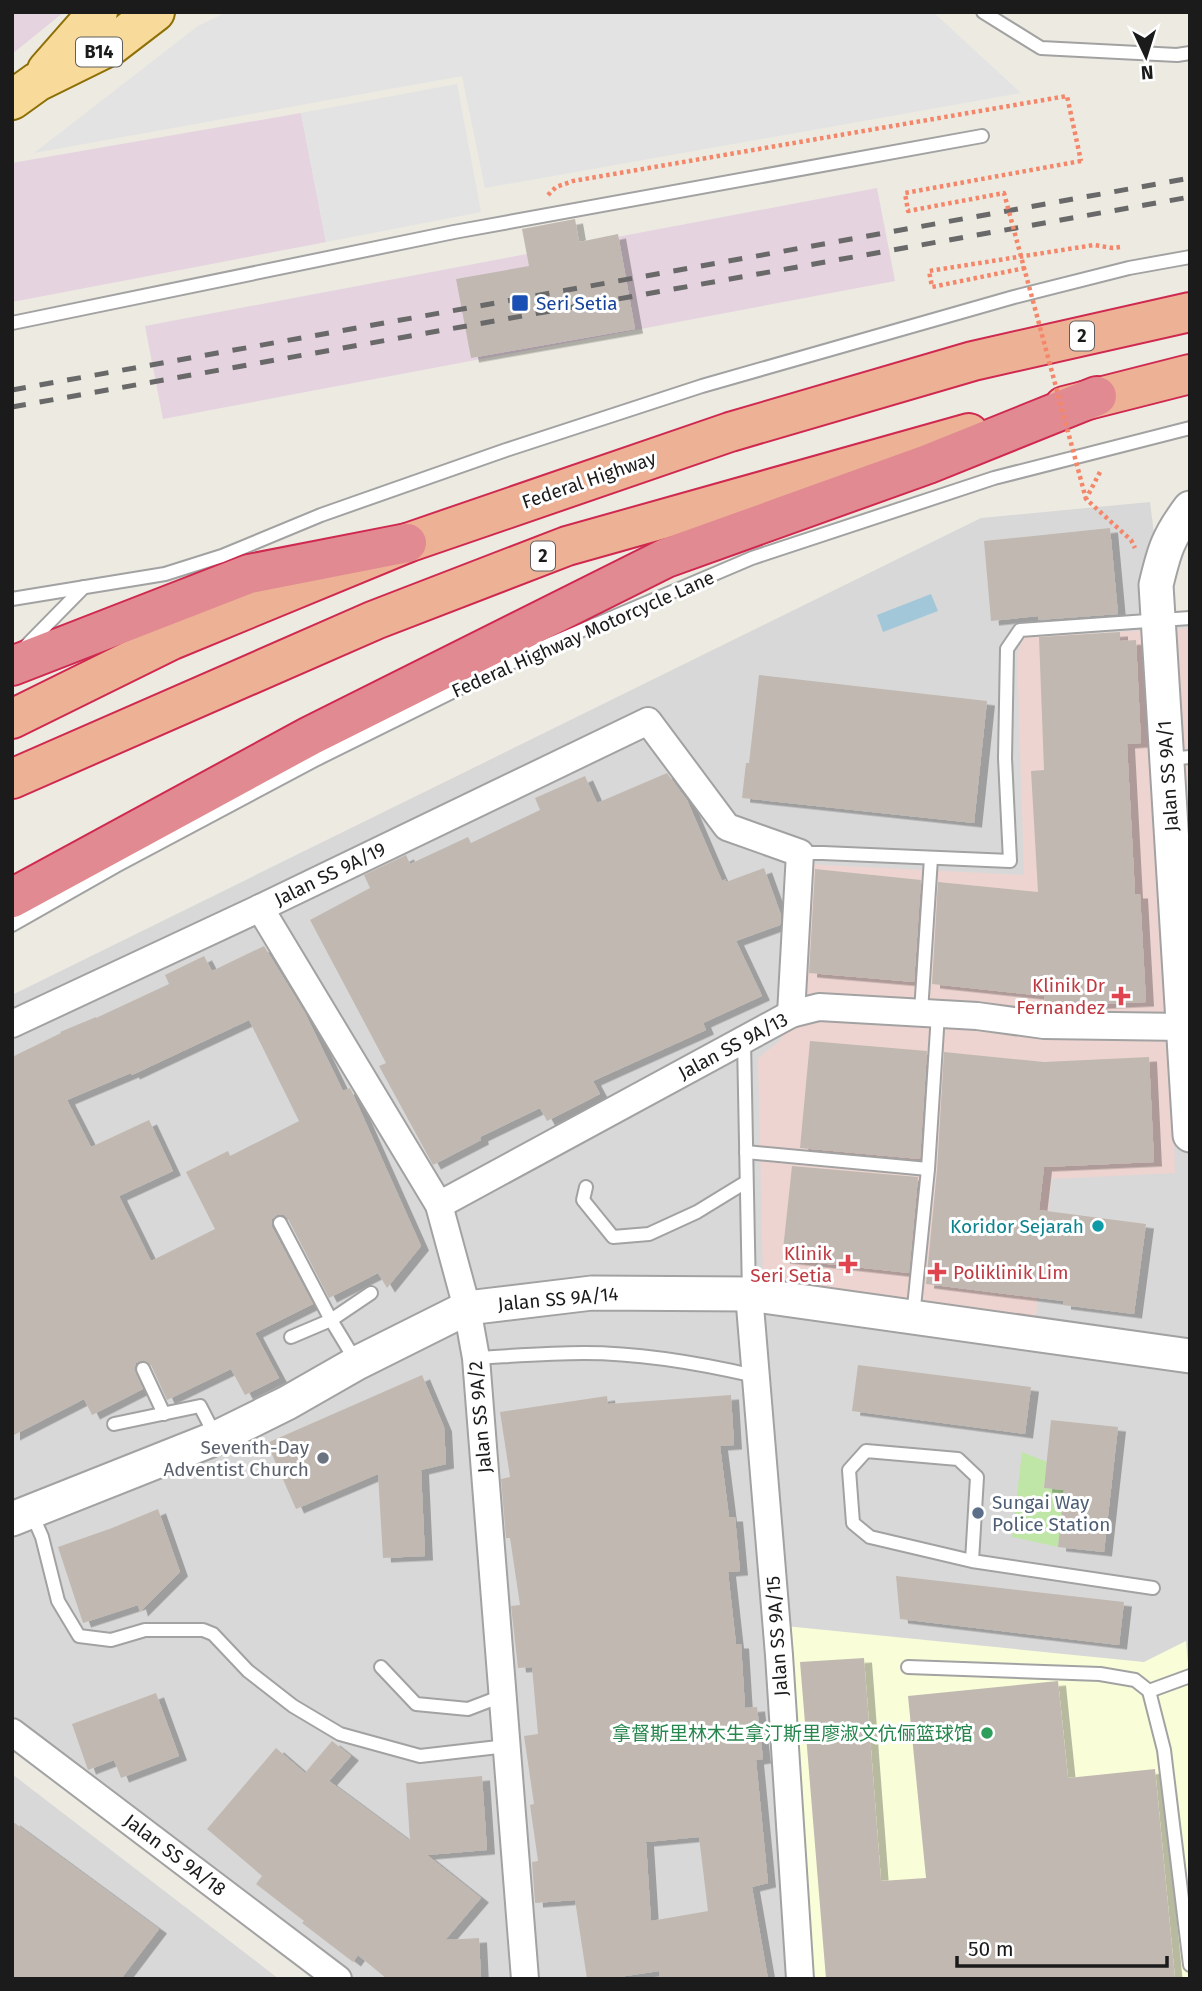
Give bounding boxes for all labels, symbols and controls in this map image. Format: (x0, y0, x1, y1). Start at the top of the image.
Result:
north arrow (1111, 21, 1181, 91)
road number: B14 (76, 38, 122, 66)
text: N (1140, 61, 1154, 84)
place label: Seri Setia (536, 292, 618, 315)
marker: Seri Setia (510, 293, 530, 313)
road number: 2 (1070, 322, 1094, 350)
street label: Federal Highway (519, 446, 660, 514)
road number: 2 (531, 542, 555, 570)
street label: Federal Highway Motorcycle Lane (448, 566, 718, 702)
street label: Jalan SS 9A/1 (1153, 720, 1183, 832)
street label: Jalan SS 9A/19 (271, 837, 389, 911)
place label: Klinik Dr Fernandez (1016, 974, 1106, 1019)
marker: Klinik Dr Fernandez (1111, 986, 1131, 1006)
street label: Jalan SS 9A/13 (674, 1008, 792, 1084)
place label: Koridor Sejarah (950, 1215, 1084, 1238)
marker: Koridor Sejarah (1090, 1218, 1106, 1234)
place label: Klinik Seri Setia (750, 1242, 832, 1287)
marker: Klinik Seri Setia (838, 1254, 858, 1274)
place label: Poliklinik Lim (953, 1261, 1069, 1284)
marker: Poliklinik Lim (927, 1262, 947, 1282)
street label: Jalan SS 9A/14 (497, 1282, 619, 1316)
street label: Jalan SS 9A/2 (464, 1360, 496, 1474)
place label: Seventh-Day Adventist Church (163, 1436, 310, 1481)
marker: Seventh-Day Adventist Church (315, 1450, 331, 1466)
place label: Sungai Way Police Station (992, 1491, 1110, 1536)
marker: Sungai Way Police Station (970, 1505, 986, 1521)
street label: Jalan SS 9A/15 (761, 1575, 793, 1697)
place label: 拿督斯里林木生拿汀斯里廖淑文伉俪篮球馆 (612, 1722, 973, 1745)
marker: 拿督斯里林木生拿汀斯里廖淑文伉俪篮球馆 (979, 1725, 995, 1741)
street label: Jalan SS 9A/18 (120, 1809, 230, 1901)
scale bar (957, 1924, 1167, 1968)
text: 50 m (968, 1936, 1014, 1962)

